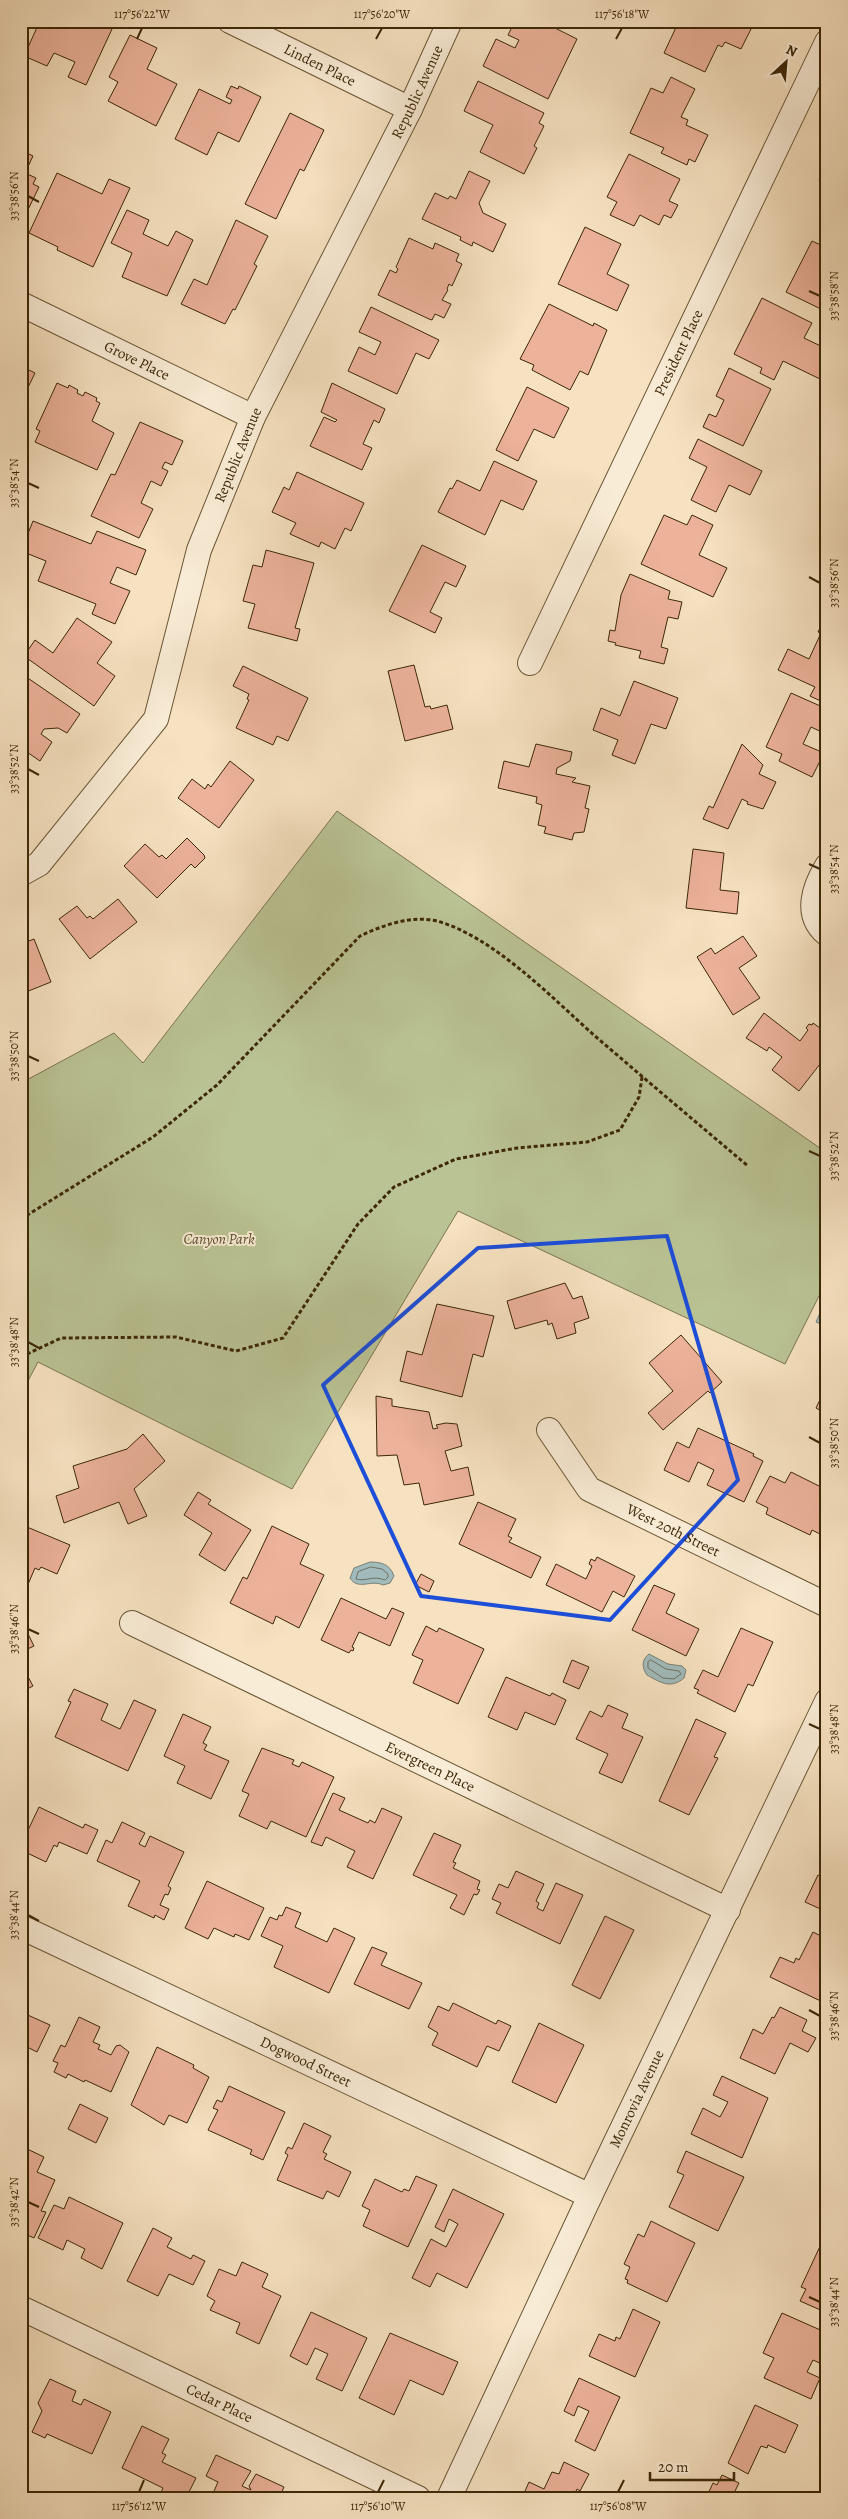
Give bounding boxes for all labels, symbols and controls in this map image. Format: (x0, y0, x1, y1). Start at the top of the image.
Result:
text: 117°56'22"W (114, 6, 171, 22)
text: 117°56'20"W (354, 6, 411, 22)
text: 117°56'18"W (595, 6, 650, 22)
north arrow (760, 38, 810, 88)
street label: Linden Place (280, 39, 359, 91)
text: N (783, 40, 800, 62)
street label: Republic Avenue (387, 42, 448, 142)
text: 33°38'56"N (6, 171, 22, 221)
text: 33°38'58"N (826, 271, 842, 321)
street label: President Place (649, 306, 708, 399)
street label: Grove Place (101, 336, 173, 385)
street label: Republic Avenue (209, 404, 266, 505)
text: 33°38'54"N (6, 458, 22, 508)
text: 33°38'56"N (826, 558, 842, 608)
text: 33°38'52"N (6, 744, 22, 794)
text: 33°38'54"N (826, 844, 842, 894)
text: 33°38'50"N (6, 1030, 22, 1081)
text: 33°38'52"N (826, 1131, 842, 1181)
park label: Canyon Park (183, 1229, 255, 1249)
text: 33°38'48"N (6, 1317, 22, 1367)
text: 33°38'50"N (826, 1417, 842, 1468)
street label: West 20th Street (622, 1498, 723, 1561)
text: 33°38'46"N (6, 1604, 22, 1654)
text: 33°38'48"N (826, 1704, 842, 1754)
street label: Evergreen Place (382, 1737, 478, 1797)
text: 33°38'44"N (6, 1890, 22, 1940)
text: 33°38'46"N (826, 1991, 842, 2041)
street label: Dogwood Street (257, 2031, 355, 2092)
street label: Monrovia Avenue (604, 2046, 669, 2151)
text: 33°38'42"N (6, 2177, 22, 2227)
text: 33°38'44"N (826, 2277, 842, 2327)
street label: Cedar Place (183, 2379, 256, 2428)
scale bar (650, 2449, 734, 2481)
text: 20 m (658, 2457, 689, 2477)
text: 117°56'12"W (112, 2498, 167, 2514)
text: 117°56'10"W (351, 2498, 406, 2514)
text: 117°56'08"W (590, 2498, 647, 2514)

